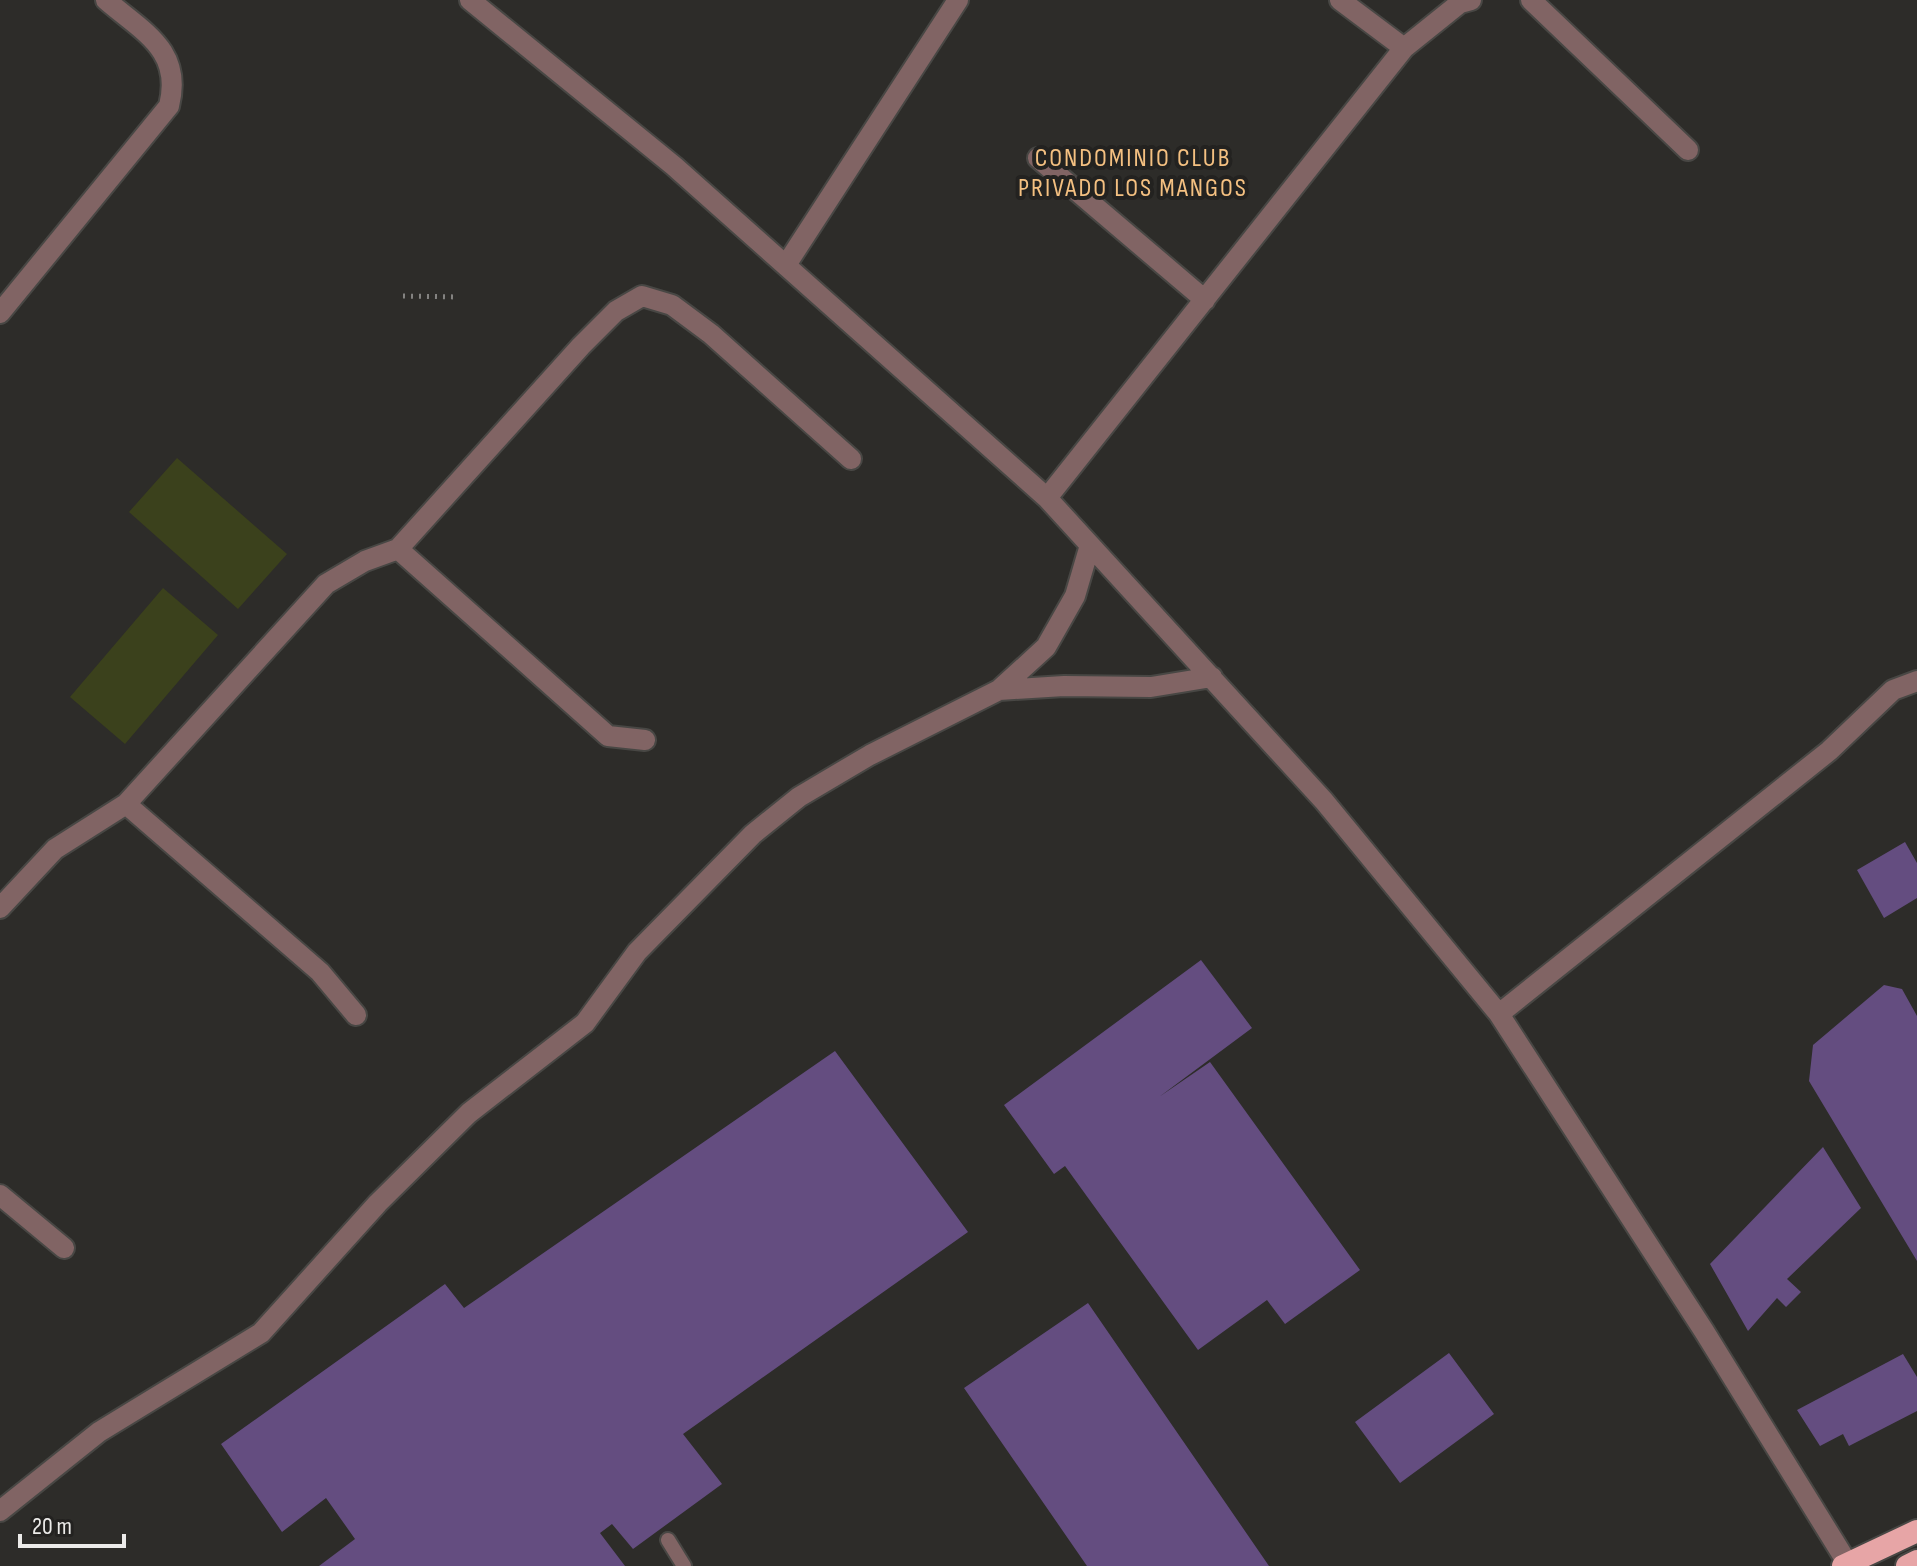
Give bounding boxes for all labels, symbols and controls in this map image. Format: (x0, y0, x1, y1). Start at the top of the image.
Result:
district label: CONDOMINIO CLUB PRIVADO LOS MANGOS (1018, 143, 1248, 204)
scale bar (20, 1498, 124, 1548)
text: 20 m (32, 1512, 72, 1541)

